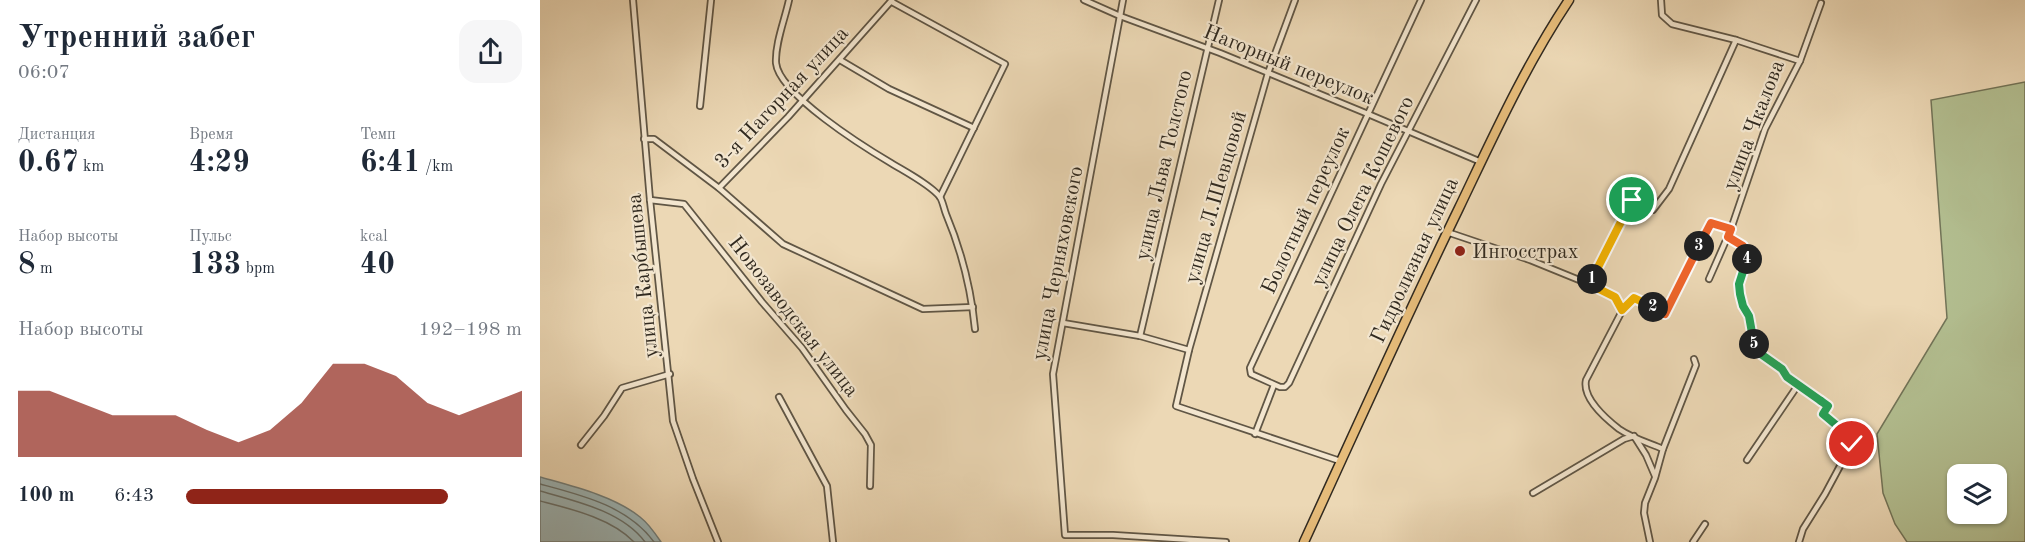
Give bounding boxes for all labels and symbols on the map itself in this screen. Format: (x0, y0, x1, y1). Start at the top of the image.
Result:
street label: Нагорный переулок (1200, 22, 1377, 109)
street label: 3-я Нагорная улица (711, 23, 853, 173)
street label: улица Чкалова (1720, 58, 1789, 193)
street label: улица Льва Толстого (1132, 68, 1197, 263)
street label: улица Олега Кошевого (1308, 93, 1419, 290)
street label: улица Л.Шевцовой (1182, 109, 1251, 286)
street label: Болотный переулок (1258, 123, 1355, 298)
street label: улица Черняховского (1029, 164, 1088, 362)
pin (1606, 174, 1657, 225)
street label: Гидролизная улица (1368, 175, 1463, 347)
street label: улица Карбышева (624, 192, 663, 359)
pin: 3 (1684, 231, 1714, 261)
street label: Новозаводская улица (724, 233, 862, 401)
place label: Ингосстрах (1472, 242, 1579, 263)
marker: Ингосстрах (1453, 244, 1467, 258)
pin: 4 (1732, 244, 1762, 274)
pin: 1 (1577, 264, 1607, 294)
pin: 2 (1638, 292, 1668, 322)
pin: 5 (1739, 329, 1769, 359)
pin (1826, 418, 1877, 469)

